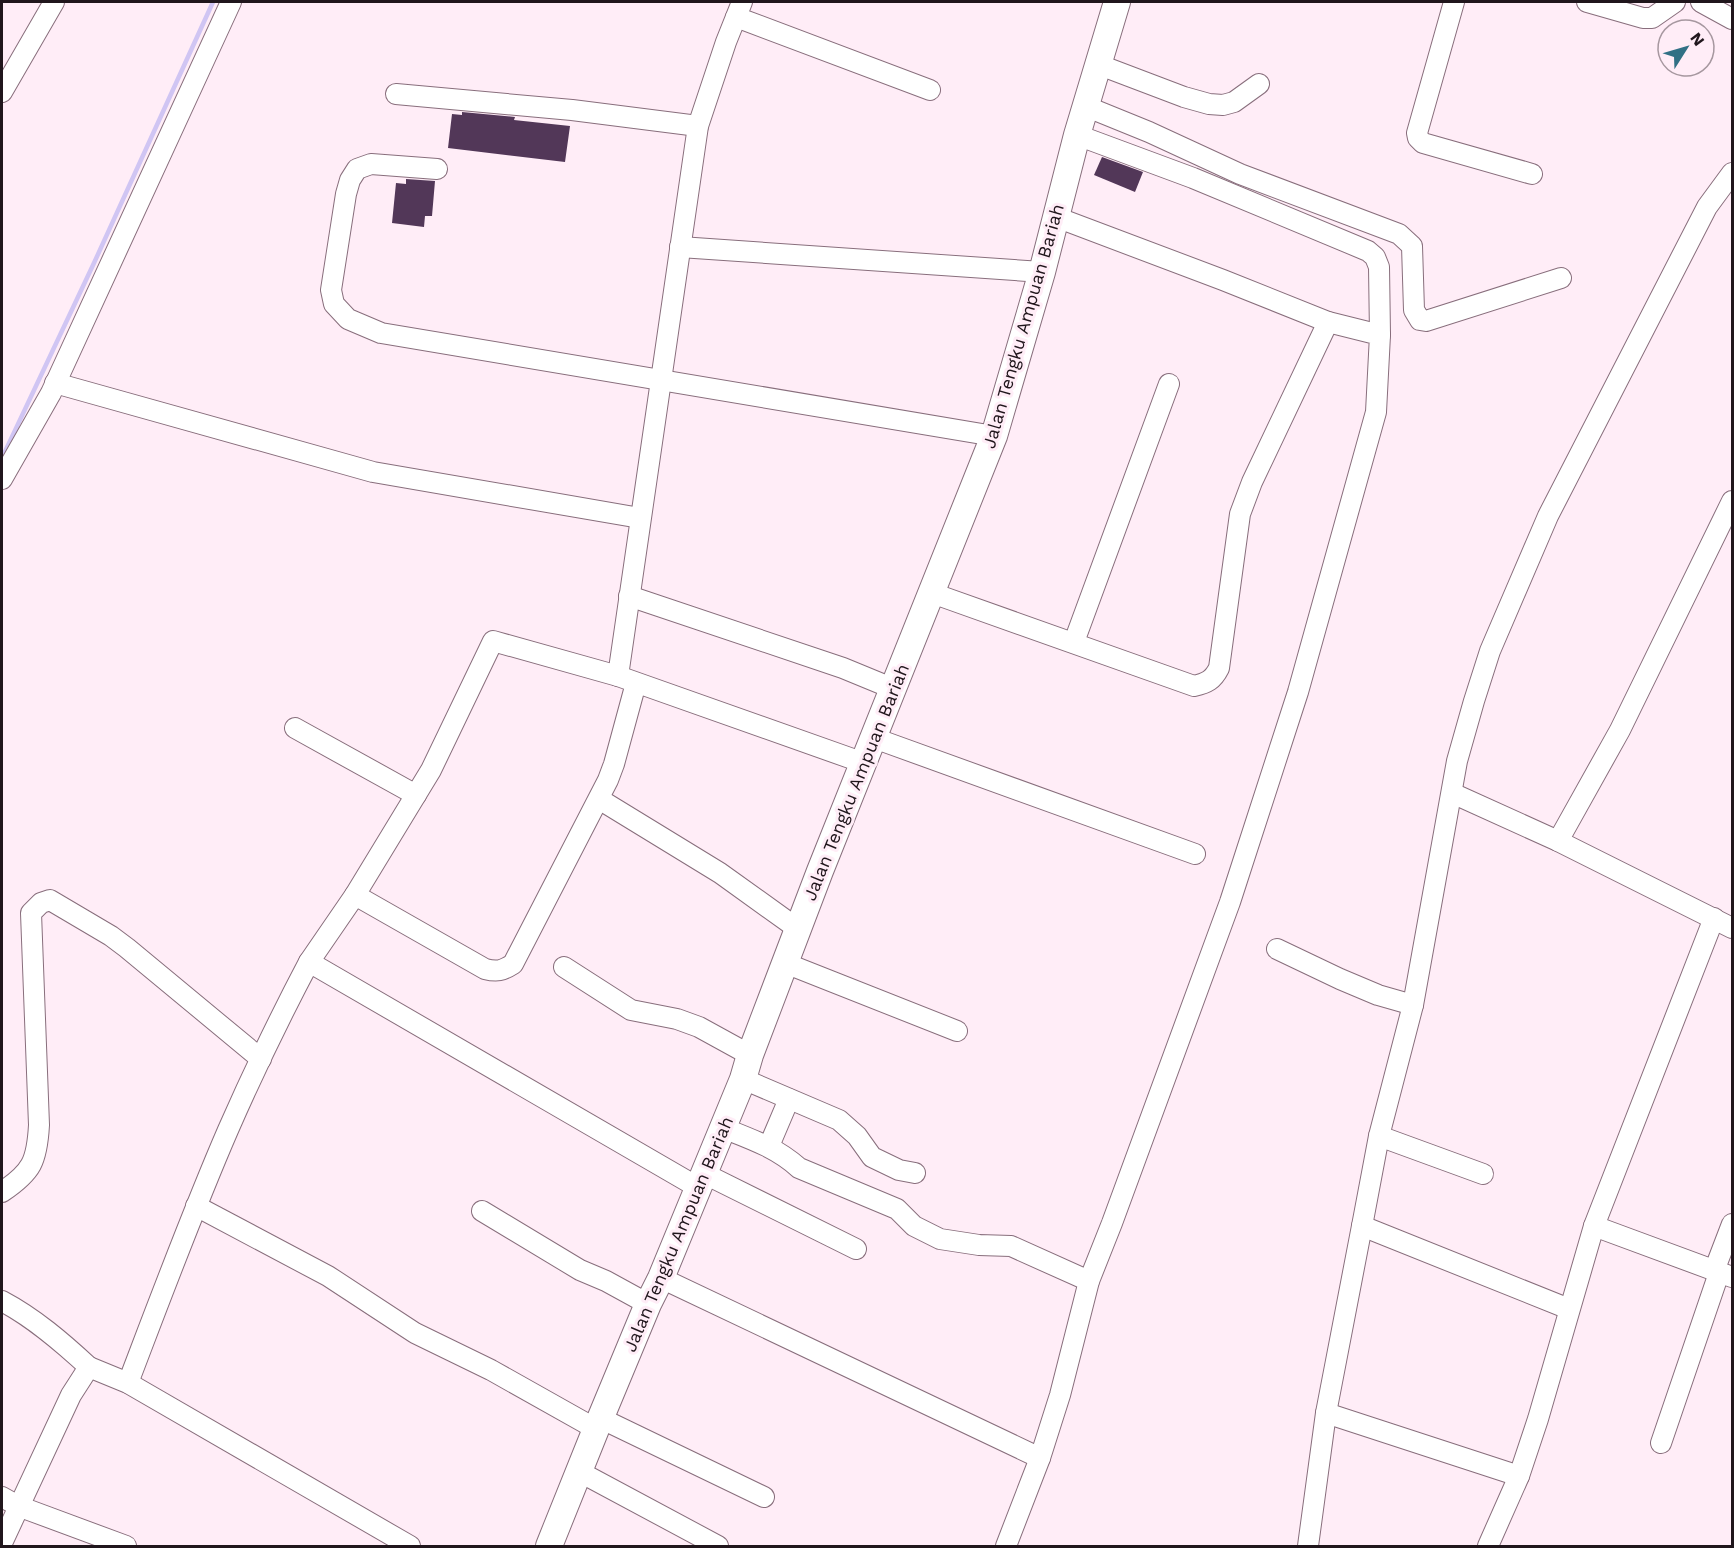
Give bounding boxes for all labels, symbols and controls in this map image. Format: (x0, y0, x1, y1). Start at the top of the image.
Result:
north arrow (1656, 18, 1716, 78)
text: N (1686, 29, 1709, 50)
street label: Jalan Tengku Ampuan Bariah (978, 201, 1068, 451)
street label: Jalan Tengku Ampuan Bariah (799, 661, 913, 903)
street label: Jalan Tengku Ampuan Bariah (619, 1113, 737, 1355)

